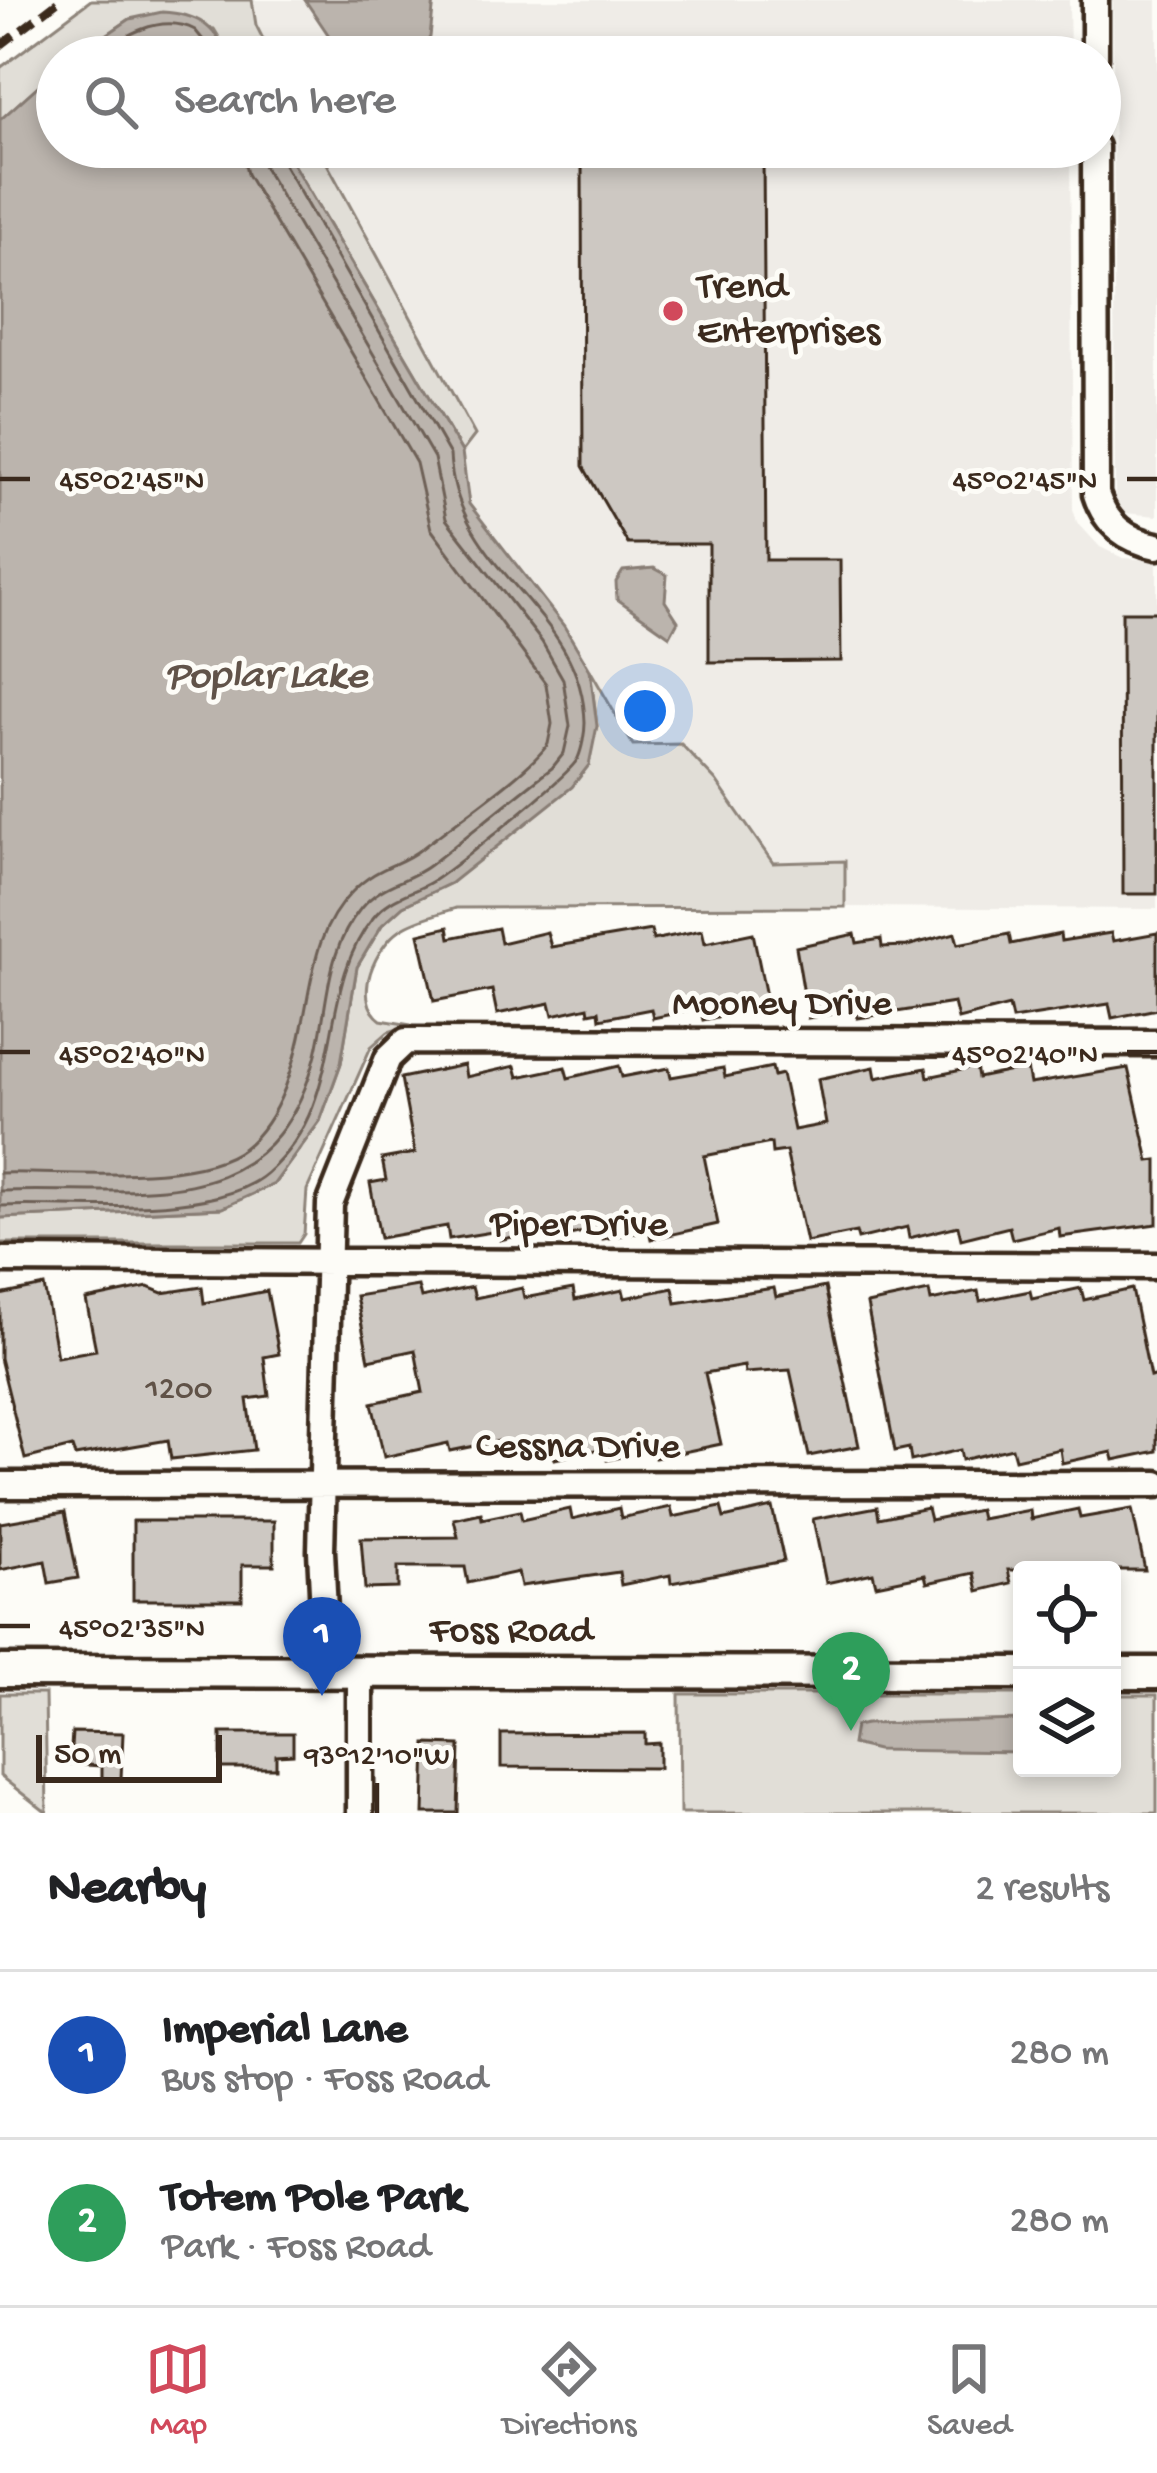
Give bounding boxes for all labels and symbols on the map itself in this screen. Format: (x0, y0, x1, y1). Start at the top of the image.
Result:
place label: Trend Enterprises (695, 266, 882, 357)
marker: Trend Enterprises (660, 298, 686, 324)
text: 45°02'45"N (60, 466, 204, 501)
text: 45°02'45"N (953, 466, 1097, 501)
water label: Poplar Lake (165, 654, 368, 703)
your location (615, 681, 675, 741)
street label: Mooney Drive (672, 983, 893, 1029)
text: 45°02'40"N (59, 1040, 205, 1075)
text: 45°02'40"N (952, 1040, 1098, 1075)
street label: Piper Drive (488, 1204, 669, 1250)
house number: 1200 (145, 1372, 212, 1410)
street label: Cessna Drive (476, 1426, 681, 1472)
pin: 1 (283, 1597, 361, 1696)
street label: Foss Road (428, 1610, 596, 1656)
text: 45°02'35"N (59, 1614, 205, 1649)
pin: 2 (812, 1632, 890, 1731)
scale bar (36, 1729, 222, 1782)
text: 93°12'10"W (303, 1741, 450, 1776)

